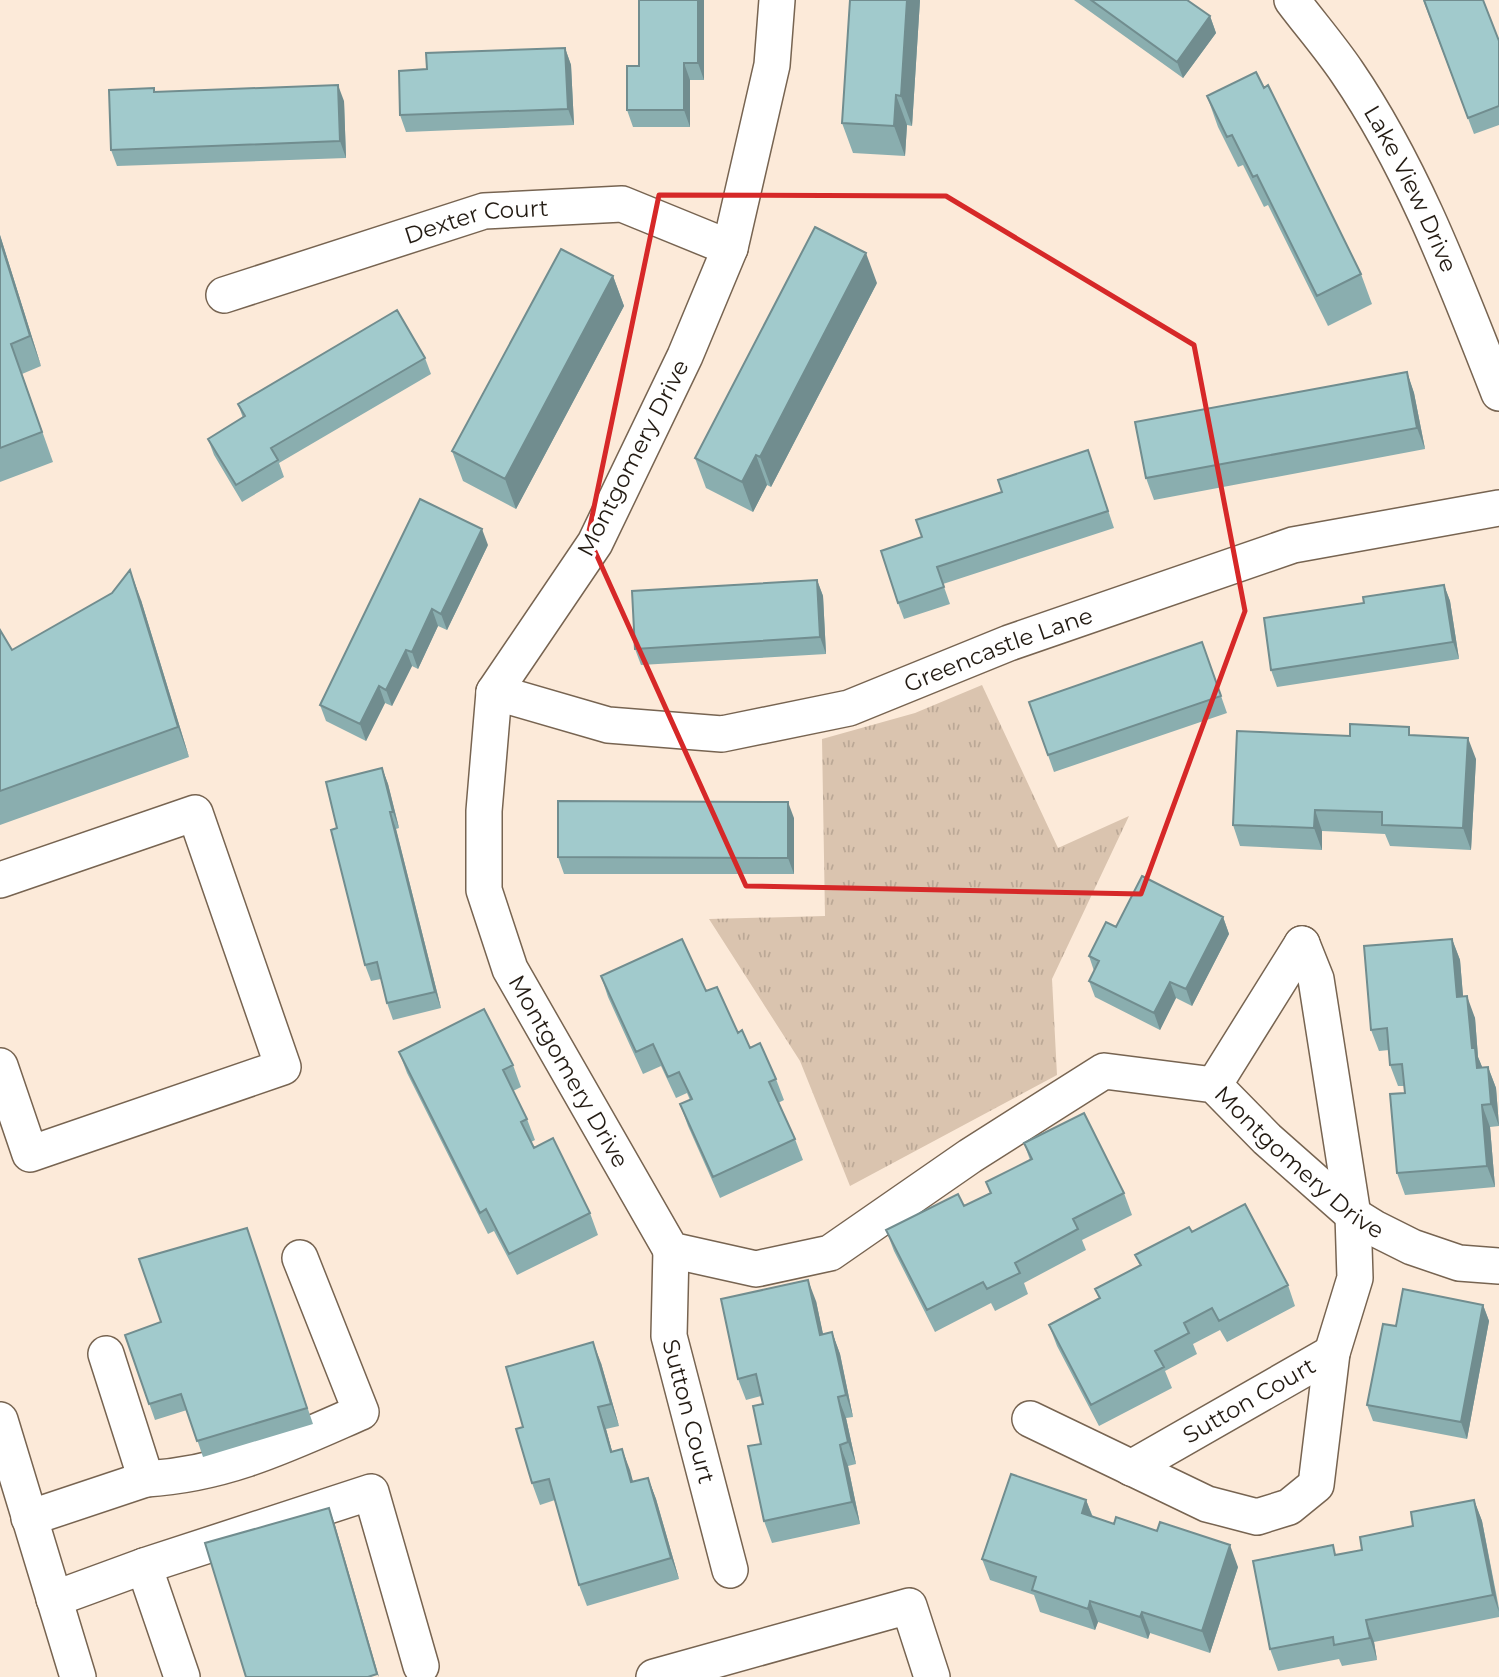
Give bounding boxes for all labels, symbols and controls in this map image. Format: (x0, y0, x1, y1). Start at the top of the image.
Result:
street label: Lake View Drive (1358, 100, 1463, 276)
street label: Dexter Court (401, 194, 549, 250)
street label: Montgomery Drive (571, 355, 695, 561)
street label: Greencastle Lane (900, 601, 1096, 698)
street label: Montgomery Drive (502, 970, 635, 1173)
street label: Montgomery Drive (1209, 1080, 1388, 1244)
street label: Sutton Court (656, 1336, 721, 1487)
street label: Sutton Court (1178, 1352, 1320, 1449)

